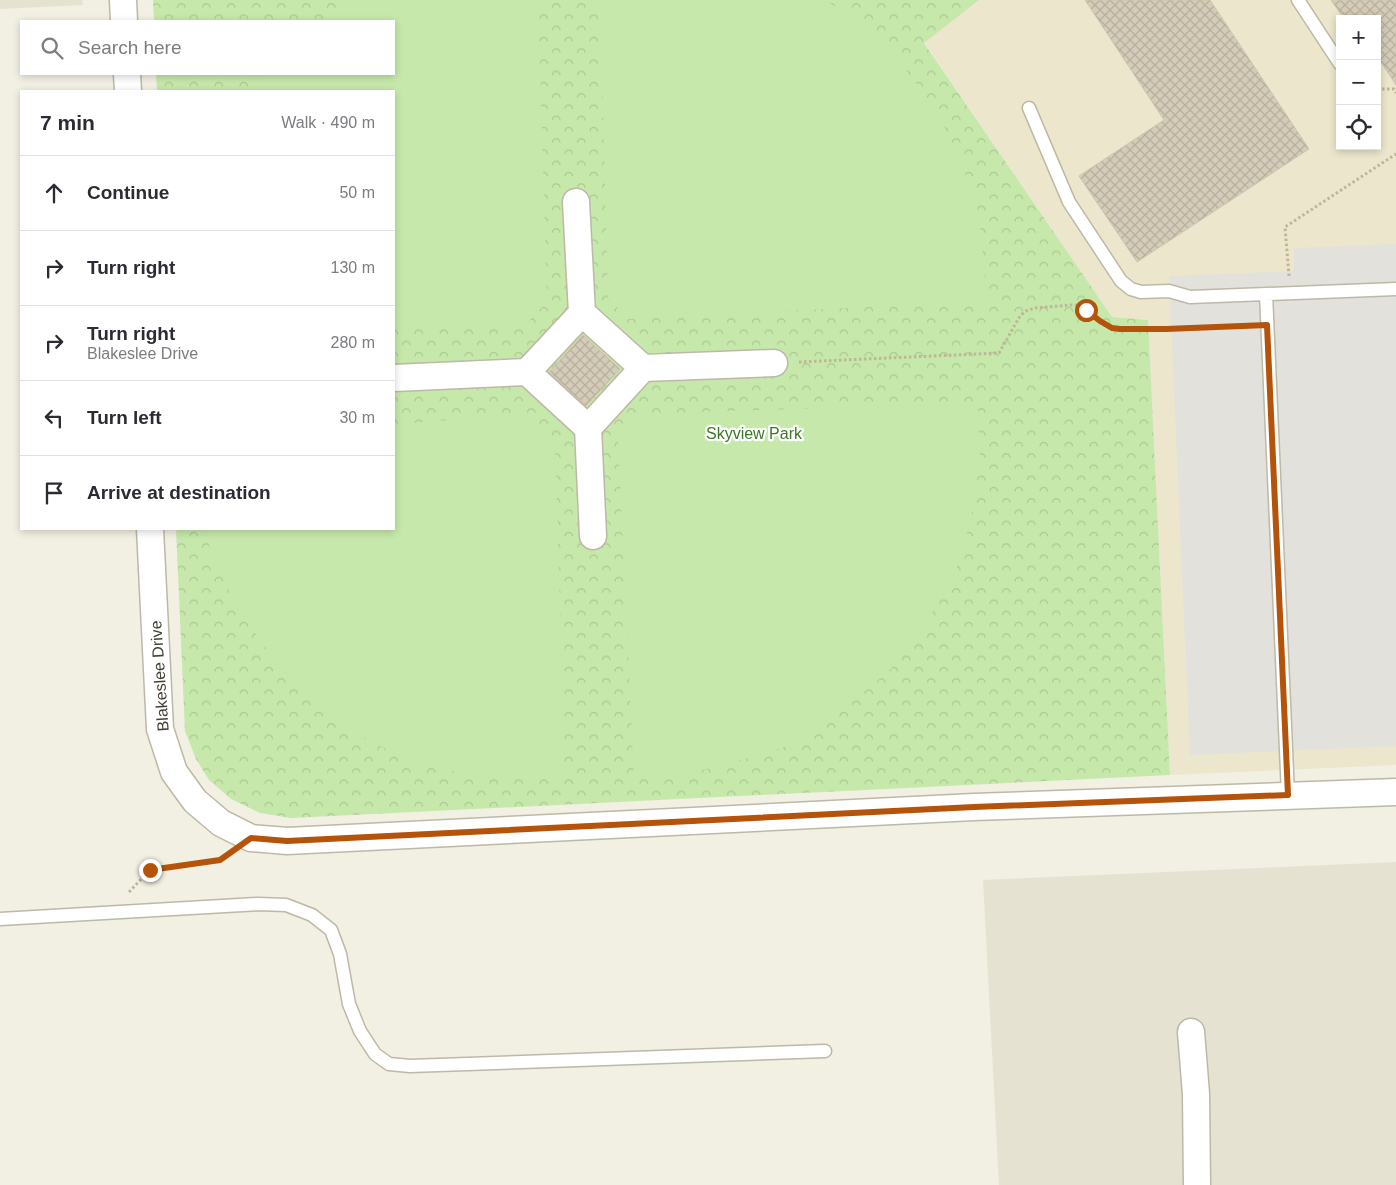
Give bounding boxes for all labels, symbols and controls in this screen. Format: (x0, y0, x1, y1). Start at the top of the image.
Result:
map controls (1336, 15, 1381, 150)
button: + (1336, 15, 1381, 60)
search box (20, 20, 395, 75)
icon: search (38, 34, 66, 62)
text: Search here (78, 37, 182, 58)
button: − (1336, 60, 1381, 105)
button: locate (1336, 105, 1381, 150)
text: 7 min (40, 111, 95, 134)
text: Walk · 490 m (281, 114, 375, 131)
icon: ahead (40, 179, 68, 207)
text: Continue (87, 182, 169, 203)
text: 50 m (339, 184, 375, 201)
icon: right (40, 254, 68, 282)
text: Turn right (87, 257, 175, 278)
text: 130 m (331, 259, 375, 276)
route start (1075, 299, 1098, 322)
text: Turn right (87, 323, 175, 344)
icon: right (40, 329, 68, 357)
text: 280 m (331, 334, 375, 351)
text: Blakeslee Drive (87, 345, 198, 362)
icon: left (40, 404, 68, 432)
text: Turn left (87, 407, 162, 428)
text: 30 m (339, 409, 375, 426)
park label: Skyview Park (706, 425, 803, 442)
icon: arrive (40, 479, 68, 507)
text: Arrive at destination (87, 482, 271, 503)
street label: Blakeslee Drive (147, 620, 172, 732)
route end (139, 859, 162, 882)

